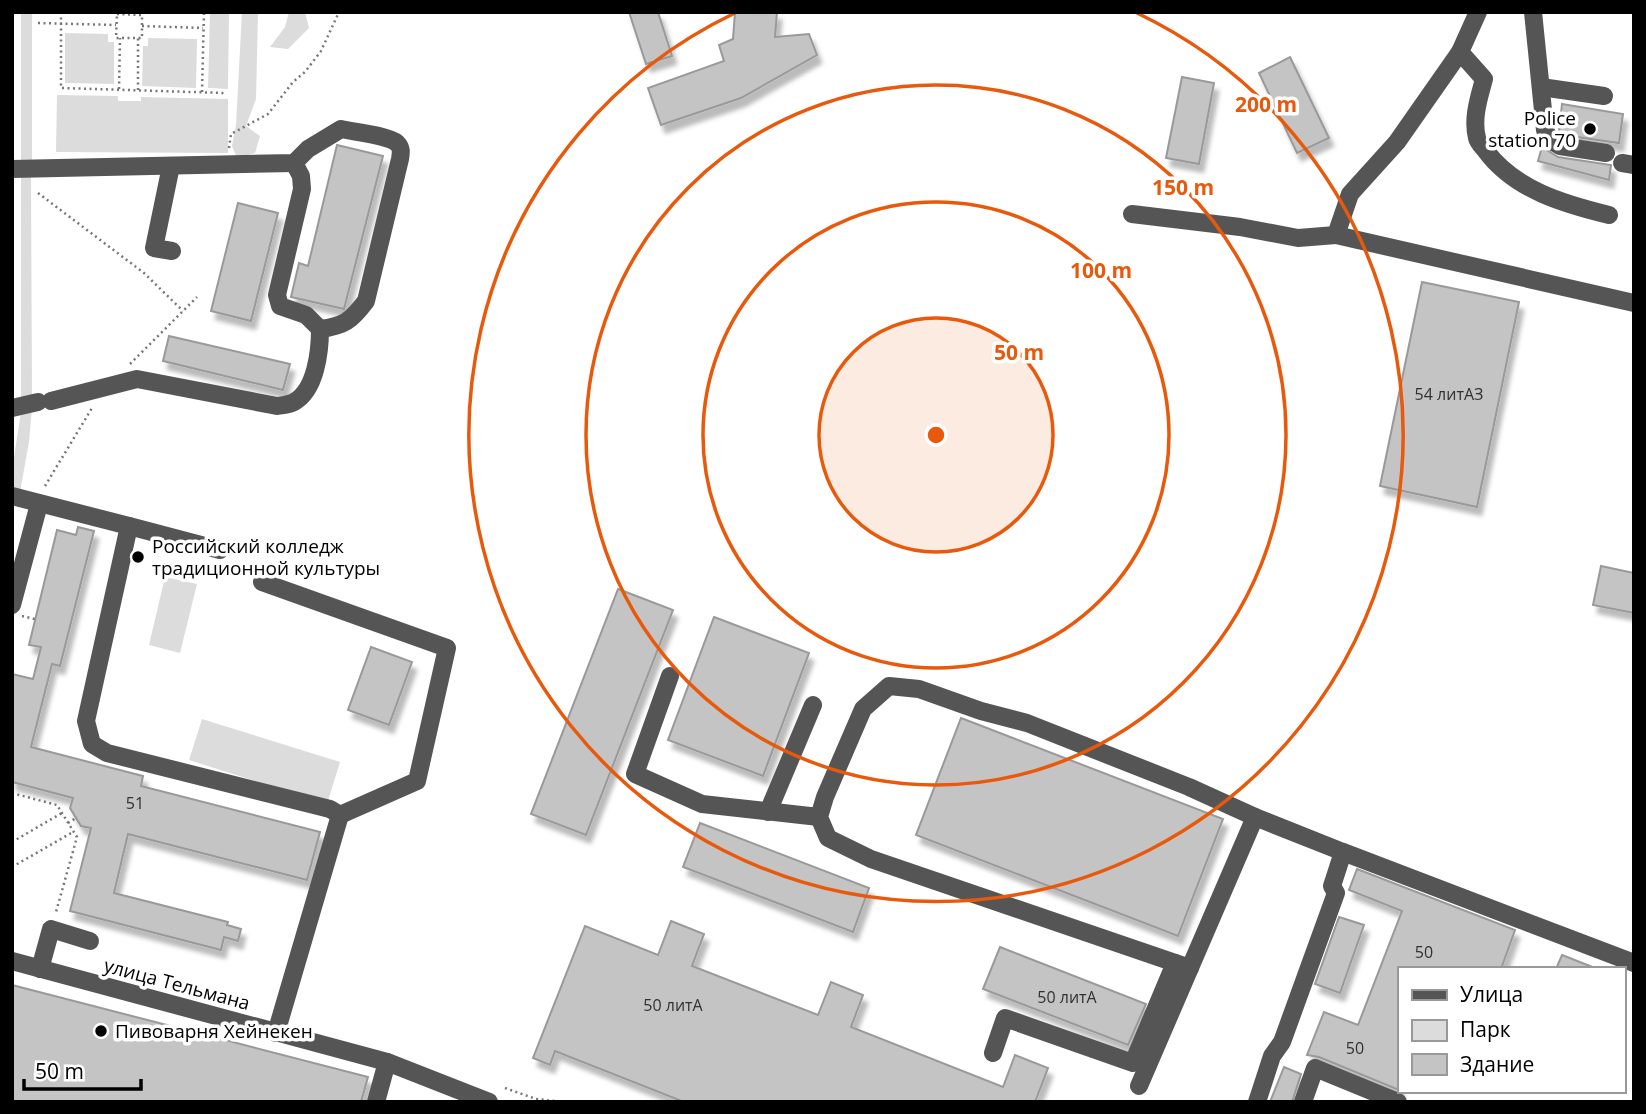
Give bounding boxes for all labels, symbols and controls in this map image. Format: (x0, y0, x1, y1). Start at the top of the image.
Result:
text: 200 m (1235, 90, 1297, 118)
place label: Police station 70 (1488, 105, 1576, 153)
marker: Police station 70 (1582, 121, 1598, 137)
text: 150 m (1152, 173, 1214, 201)
text: 100 m (1070, 256, 1132, 284)
text: 50 m (994, 338, 1044, 366)
house number: 54 литАЗ (1415, 383, 1483, 405)
centre of rings (924, 423, 948, 447)
place label: Российский колледж традиционной культуры (152, 533, 380, 581)
marker: Российский колледж традиционной культуры (130, 549, 146, 565)
house number: 51 (126, 792, 144, 814)
house number: 50 (1415, 941, 1433, 963)
street label: улица Тельмана (101, 952, 253, 1016)
legend (1398, 967, 1625, 1093)
text: Улица (1460, 980, 1523, 1008)
house number: 50 литА (1037, 986, 1098, 1008)
house number: 50 литА (643, 994, 704, 1016)
text: Парк (1460, 1015, 1511, 1043)
place label: Пивоварня Хейнекен (115, 1018, 313, 1044)
marker: Пивоварня Хейнекен (93, 1023, 109, 1039)
house number: 50 (1346, 1037, 1364, 1059)
scale bar (24, 1048, 142, 1092)
text: Здание (1460, 1050, 1534, 1078)
text: 50 m (35, 1057, 84, 1085)

